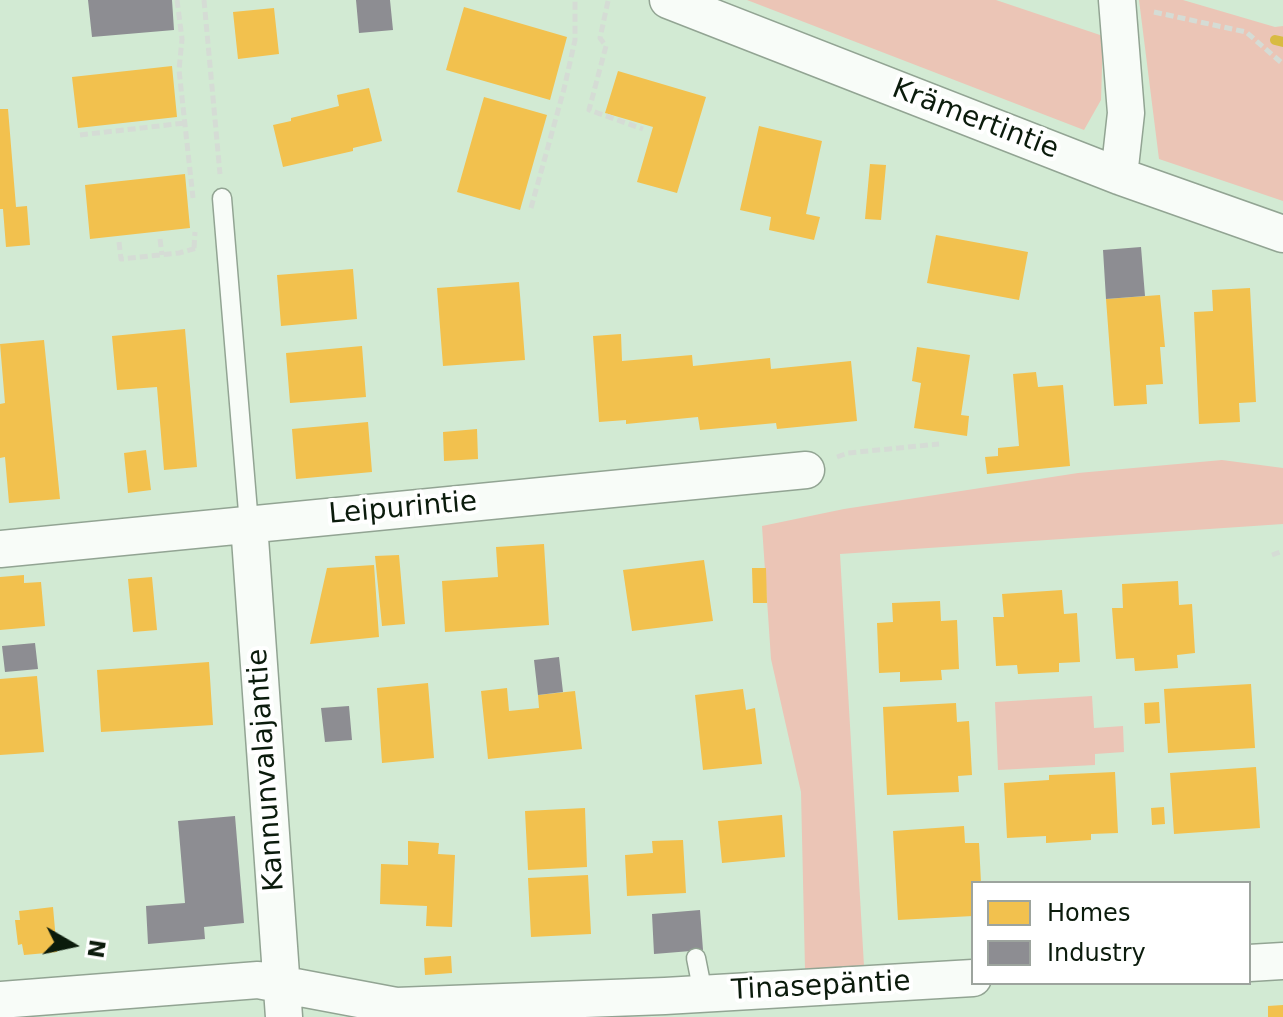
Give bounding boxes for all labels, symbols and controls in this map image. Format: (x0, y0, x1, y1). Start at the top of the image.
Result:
street label: Krämertintie (887, 73, 1063, 167)
street label: Leipurintie (327, 486, 479, 532)
street label: Kannunvalajantie (242, 647, 292, 893)
legend (971, 881, 1251, 985)
text: Homes (1047, 899, 1130, 927)
north arrow (32, 905, 112, 985)
text: N (82, 938, 110, 960)
text: Industry (1047, 939, 1146, 967)
street label: Tinasepäntie (731, 966, 911, 1008)

